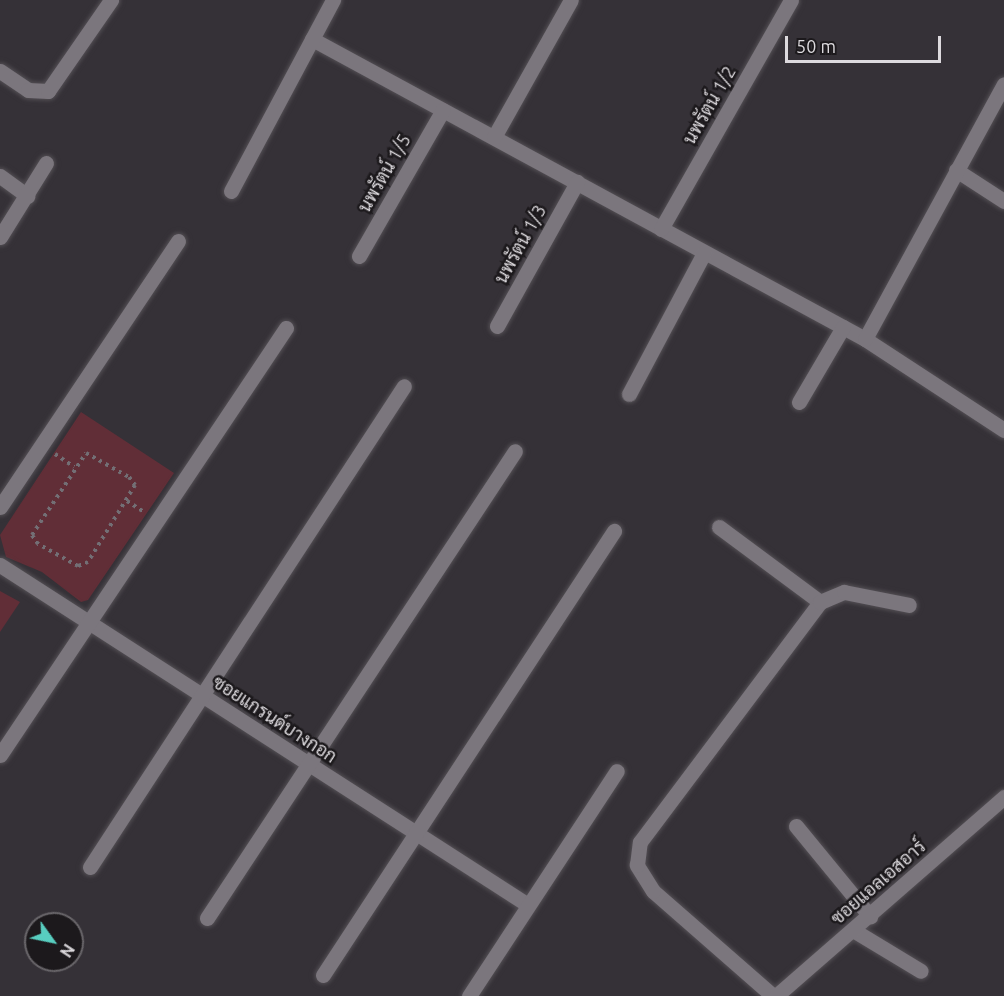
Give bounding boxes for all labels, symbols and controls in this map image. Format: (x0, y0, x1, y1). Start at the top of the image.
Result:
scale bar (788, 24, 944, 62)
text: 50 m (796, 36, 836, 56)
street label: นพรัตน์ 1/2 (678, 62, 740, 148)
street label: นพรัตน์ 1/5 (353, 130, 415, 216)
street label: นพรัตน์ 1/3 (490, 201, 550, 287)
street label: ซอยแกรนด์บางกอก (209, 671, 341, 767)
street label: ซอยแอลเอสอาร์ (826, 835, 930, 929)
north arrow (24, 912, 84, 972)
text: N (57, 941, 78, 961)

